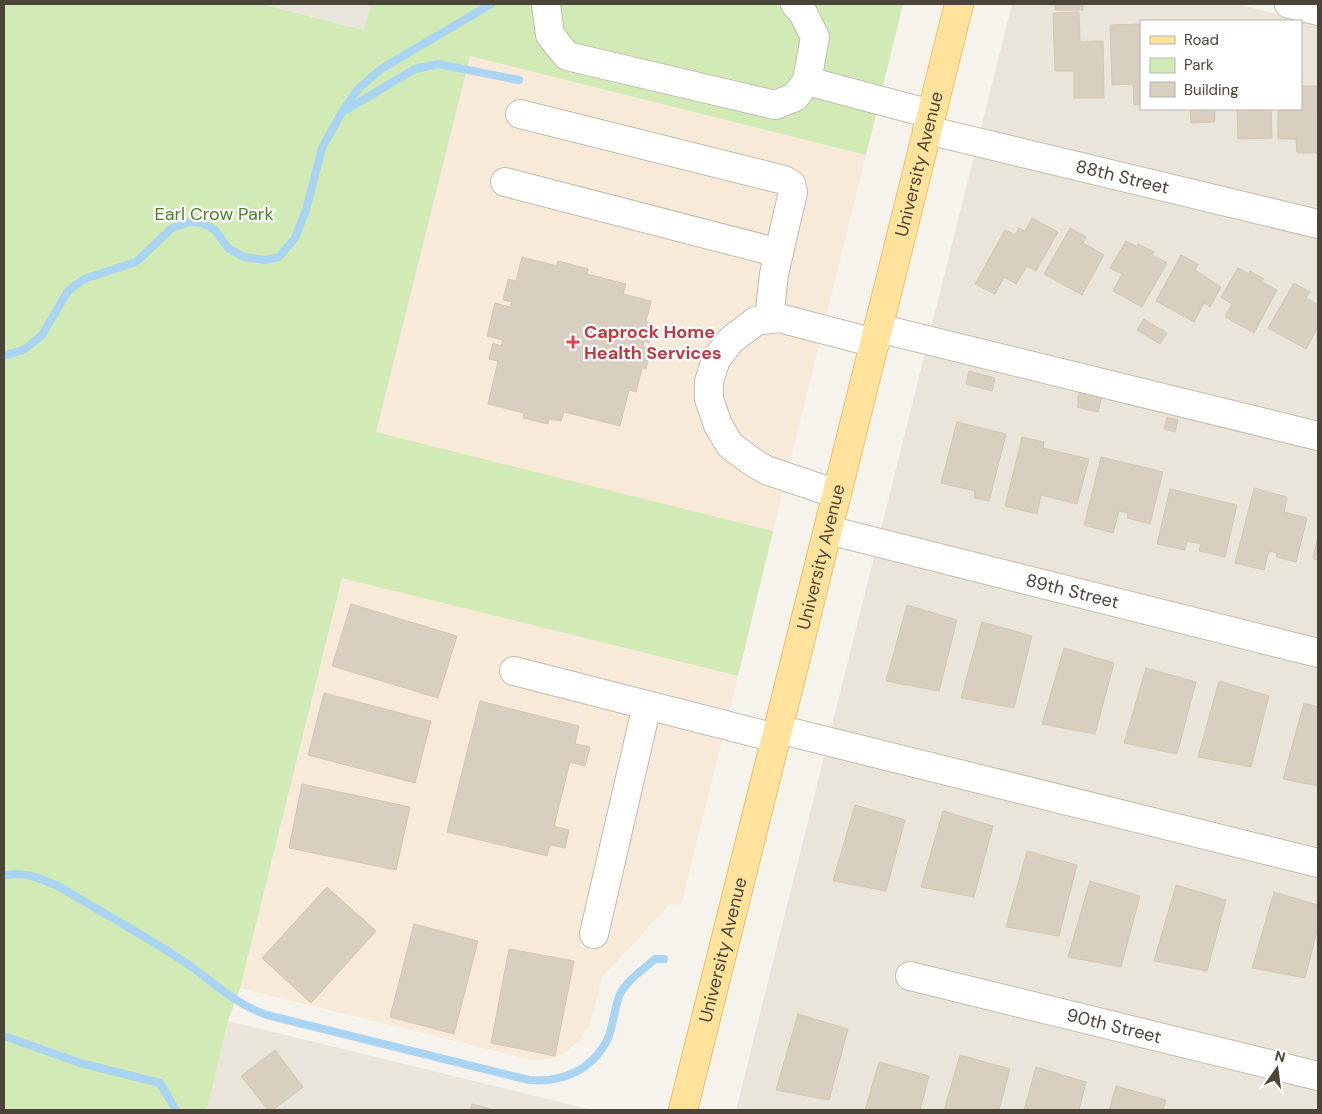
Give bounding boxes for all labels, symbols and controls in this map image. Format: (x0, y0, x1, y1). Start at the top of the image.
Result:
legend (1140, 20, 1302, 110)
text: Road (1184, 30, 1219, 50)
text: Park (1184, 55, 1214, 75)
text: Building (1184, 80, 1239, 100)
street label: University Avenue (889, 89, 949, 239)
street label: 88th Street (1073, 154, 1172, 200)
park label: Earl Crow Park (154, 202, 274, 226)
place label: Caprock Home Health Services (584, 320, 722, 365)
marker: Caprock Home Health Services (566, 335, 580, 349)
street label: University Avenue (791, 482, 851, 632)
street label: 89th Street (1023, 568, 1121, 615)
street label: University Avenue (693, 875, 753, 1025)
street label: 90th Street (1064, 1003, 1164, 1049)
north arrow (1252, 1044, 1302, 1094)
text: N (1273, 1046, 1287, 1066)

